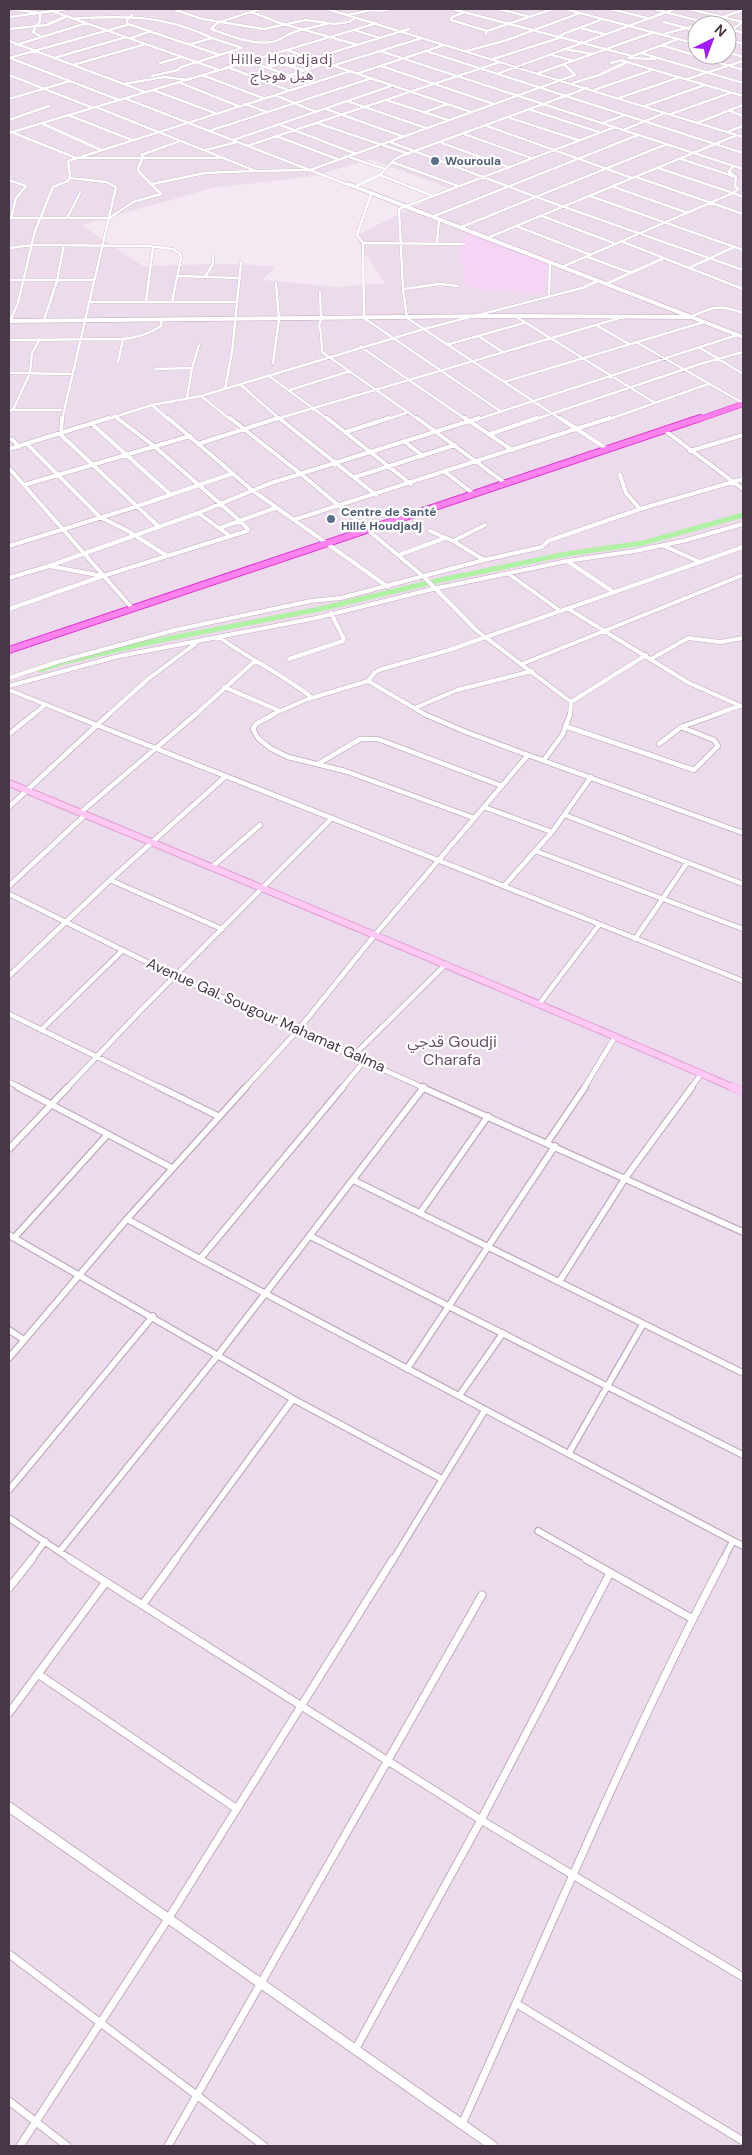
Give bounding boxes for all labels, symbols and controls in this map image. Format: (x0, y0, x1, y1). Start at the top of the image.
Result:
north arrow (687, 15, 737, 65)
text: N (711, 20, 731, 40)
district label: Hille Houdjadj هيل هوجاج (231, 50, 333, 86)
place label: Wouroula (445, 153, 501, 169)
marker: Wouroula (429, 155, 441, 167)
place label: Centre de Santé Hillé Houdjadj (341, 504, 436, 534)
marker: Centre de Santé Hillé Houdjadj (325, 513, 337, 525)
street label: Avenue Gal. Sougour Mahamat Galma (144, 953, 388, 1077)
district label: قدجي Goudji Charafa (407, 1031, 497, 1070)

